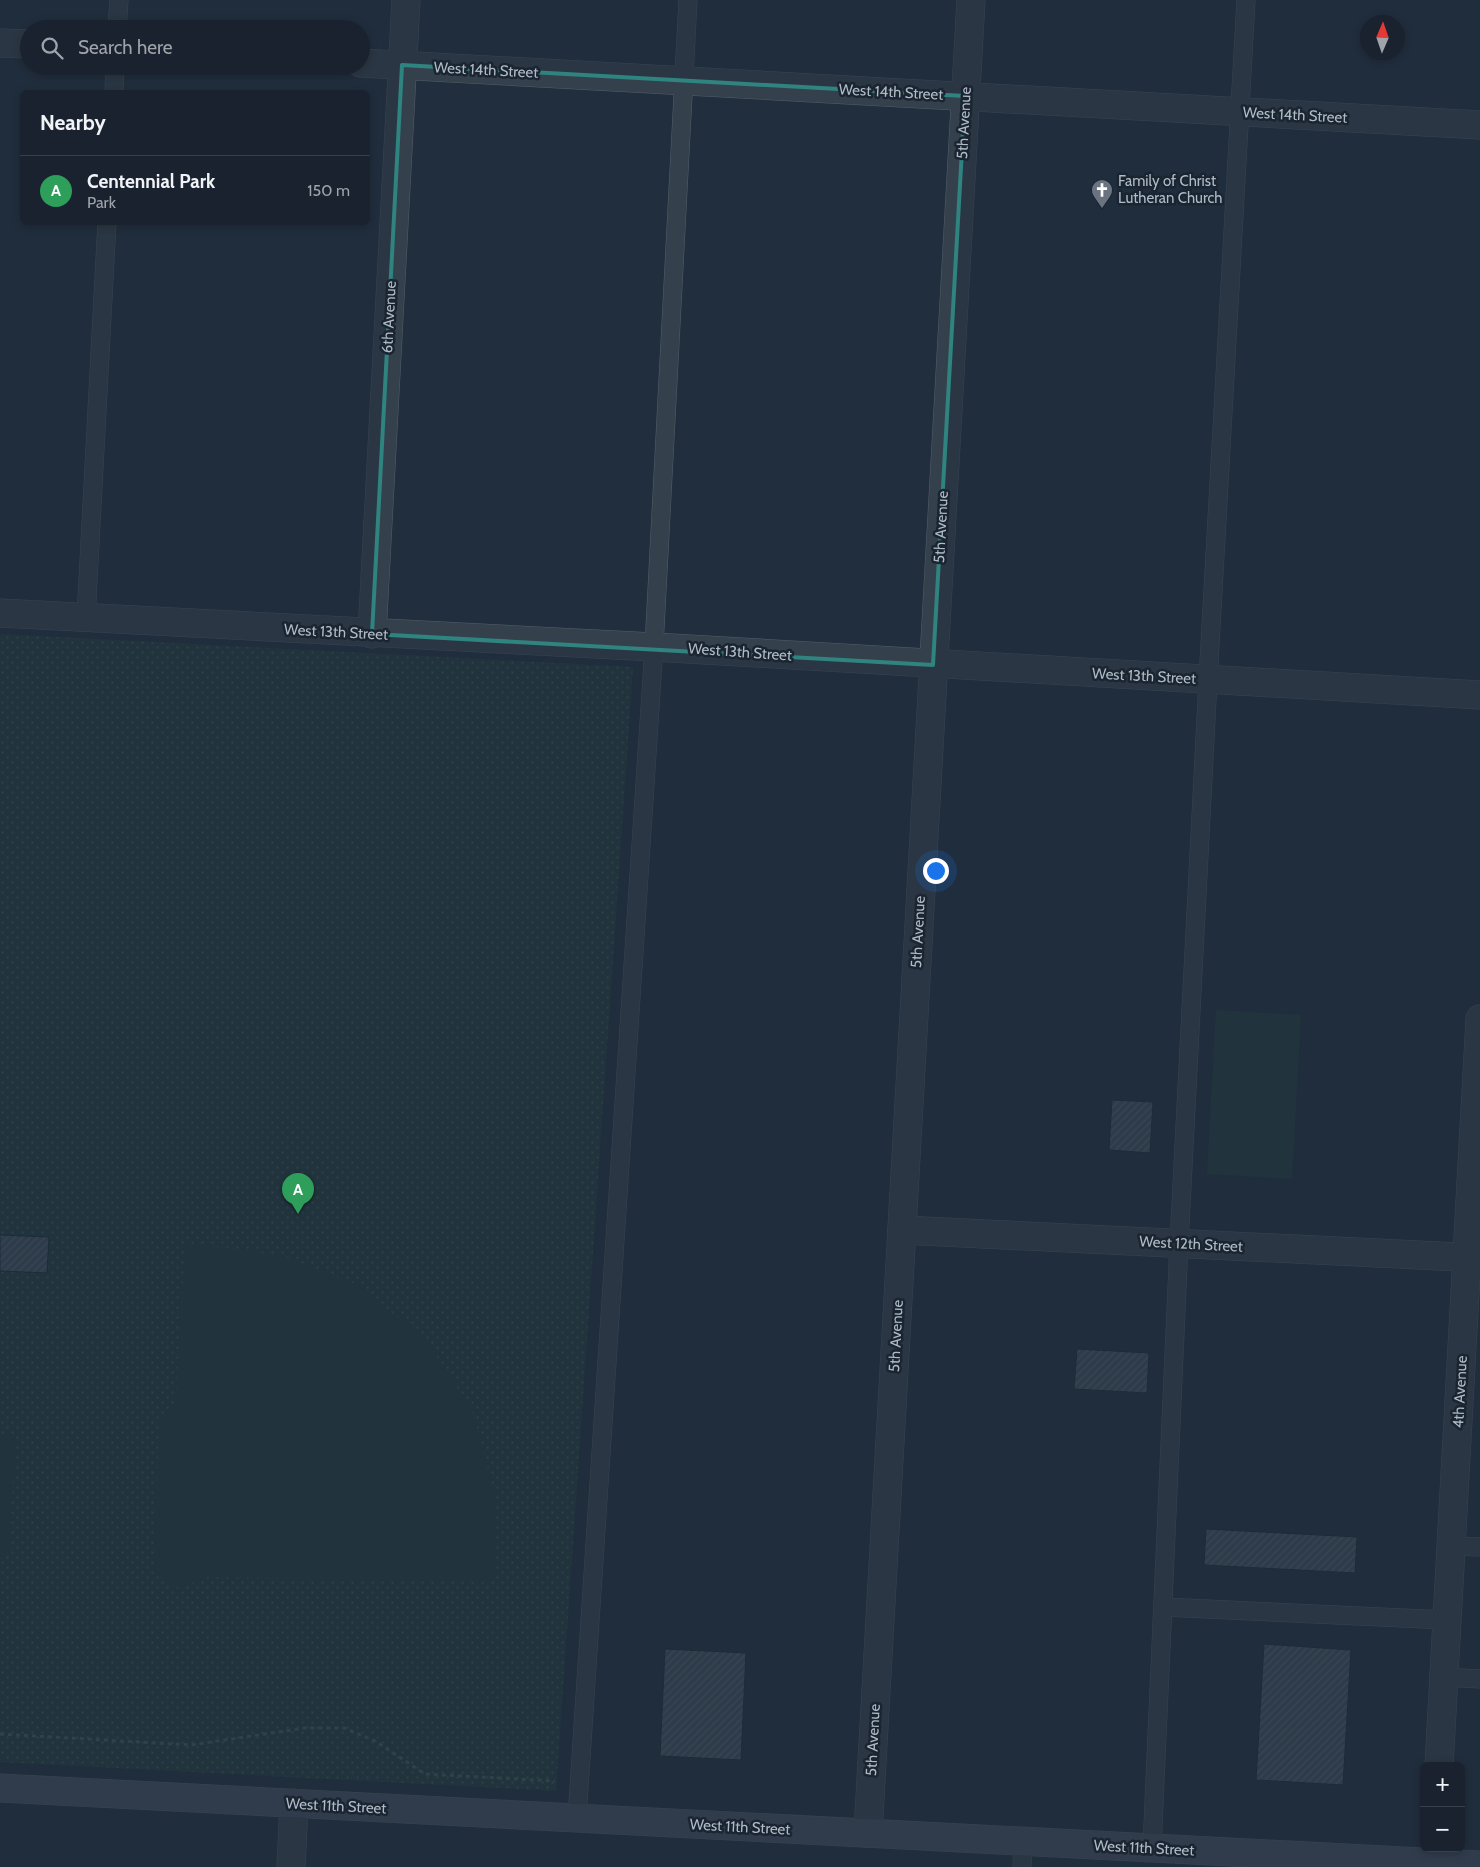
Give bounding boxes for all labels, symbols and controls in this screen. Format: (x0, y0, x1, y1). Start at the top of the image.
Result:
north arrow (1360, 15, 1405, 60)
search box (20, 20, 370, 75)
icon: search (38, 34, 66, 62)
text: Search here (78, 36, 172, 59)
street label: West 14th Street (433, 58, 539, 82)
street label: West 14th Street (838, 80, 944, 104)
street label: 5th Avenue (953, 86, 975, 160)
street label: West 14th Street (1242, 103, 1348, 127)
text: Nearby (40, 110, 106, 135)
text: Centennial Park (87, 170, 215, 193)
place label: Family of Christ Lutheran Church (1118, 172, 1222, 207)
church icon: Family of Christ Lutheran Church (1090, 178, 1114, 209)
text: A (51, 181, 61, 200)
text: 150 m (307, 181, 350, 200)
text: Park (87, 193, 116, 212)
street label: 6th Avenue (378, 280, 400, 354)
street label: 5th Avenue (930, 490, 952, 564)
street label: West 13th Street (284, 620, 388, 644)
street label: West 13th Street (687, 639, 793, 665)
street label: West 13th Street (1092, 664, 1196, 688)
your location (923, 858, 949, 884)
street label: 5th Avenue (907, 895, 929, 969)
pin: A (282, 1173, 314, 1214)
street label: West 12th Street (1139, 1232, 1243, 1256)
street label: 5th Avenue (885, 1299, 907, 1373)
street label: 4th Avenue (1449, 1355, 1471, 1429)
street label: 5th Avenue (862, 1703, 884, 1777)
map controls (1420, 1762, 1465, 1852)
button: + (1420, 1762, 1465, 1807)
street label: West 11th Street (285, 1794, 387, 1818)
button: − (1420, 1807, 1465, 1852)
street label: West 11th Street (689, 1815, 791, 1839)
street label: West 11th Street (1093, 1836, 1195, 1860)

